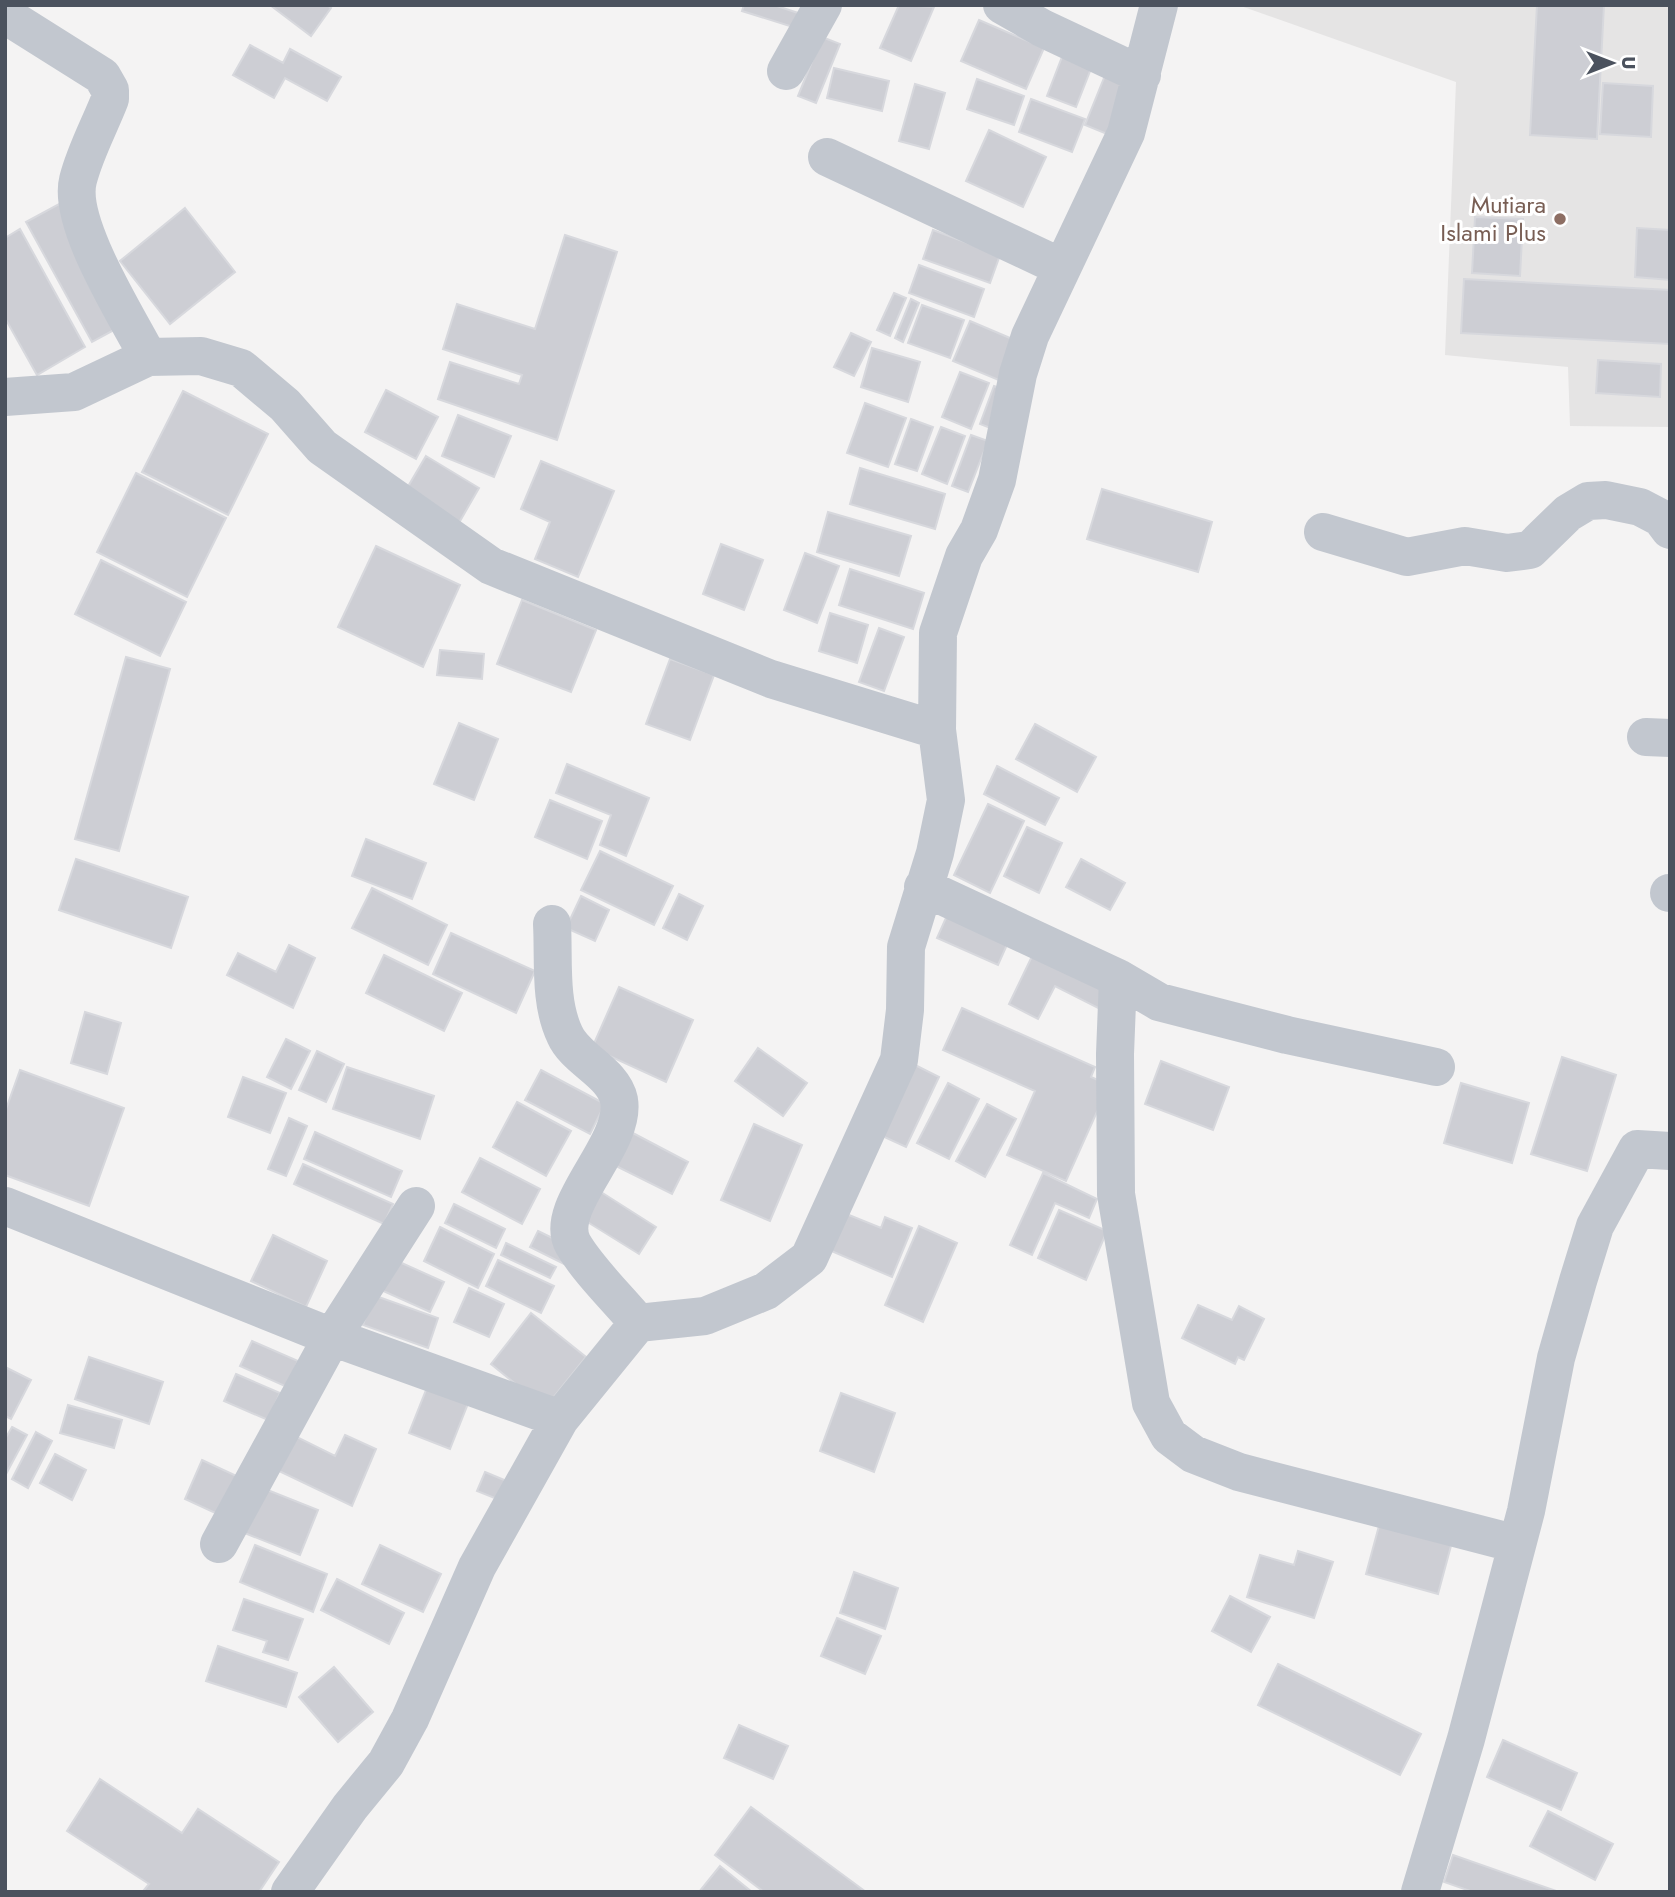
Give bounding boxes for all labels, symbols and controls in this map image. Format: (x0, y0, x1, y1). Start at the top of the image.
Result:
north arrow (1577, 28, 1647, 98)
text: U (1615, 56, 1642, 70)
place label: Mutiara Islami Plus (1440, 187, 1546, 250)
marker: Mutiara Islami Plus (1552, 211, 1568, 227)

